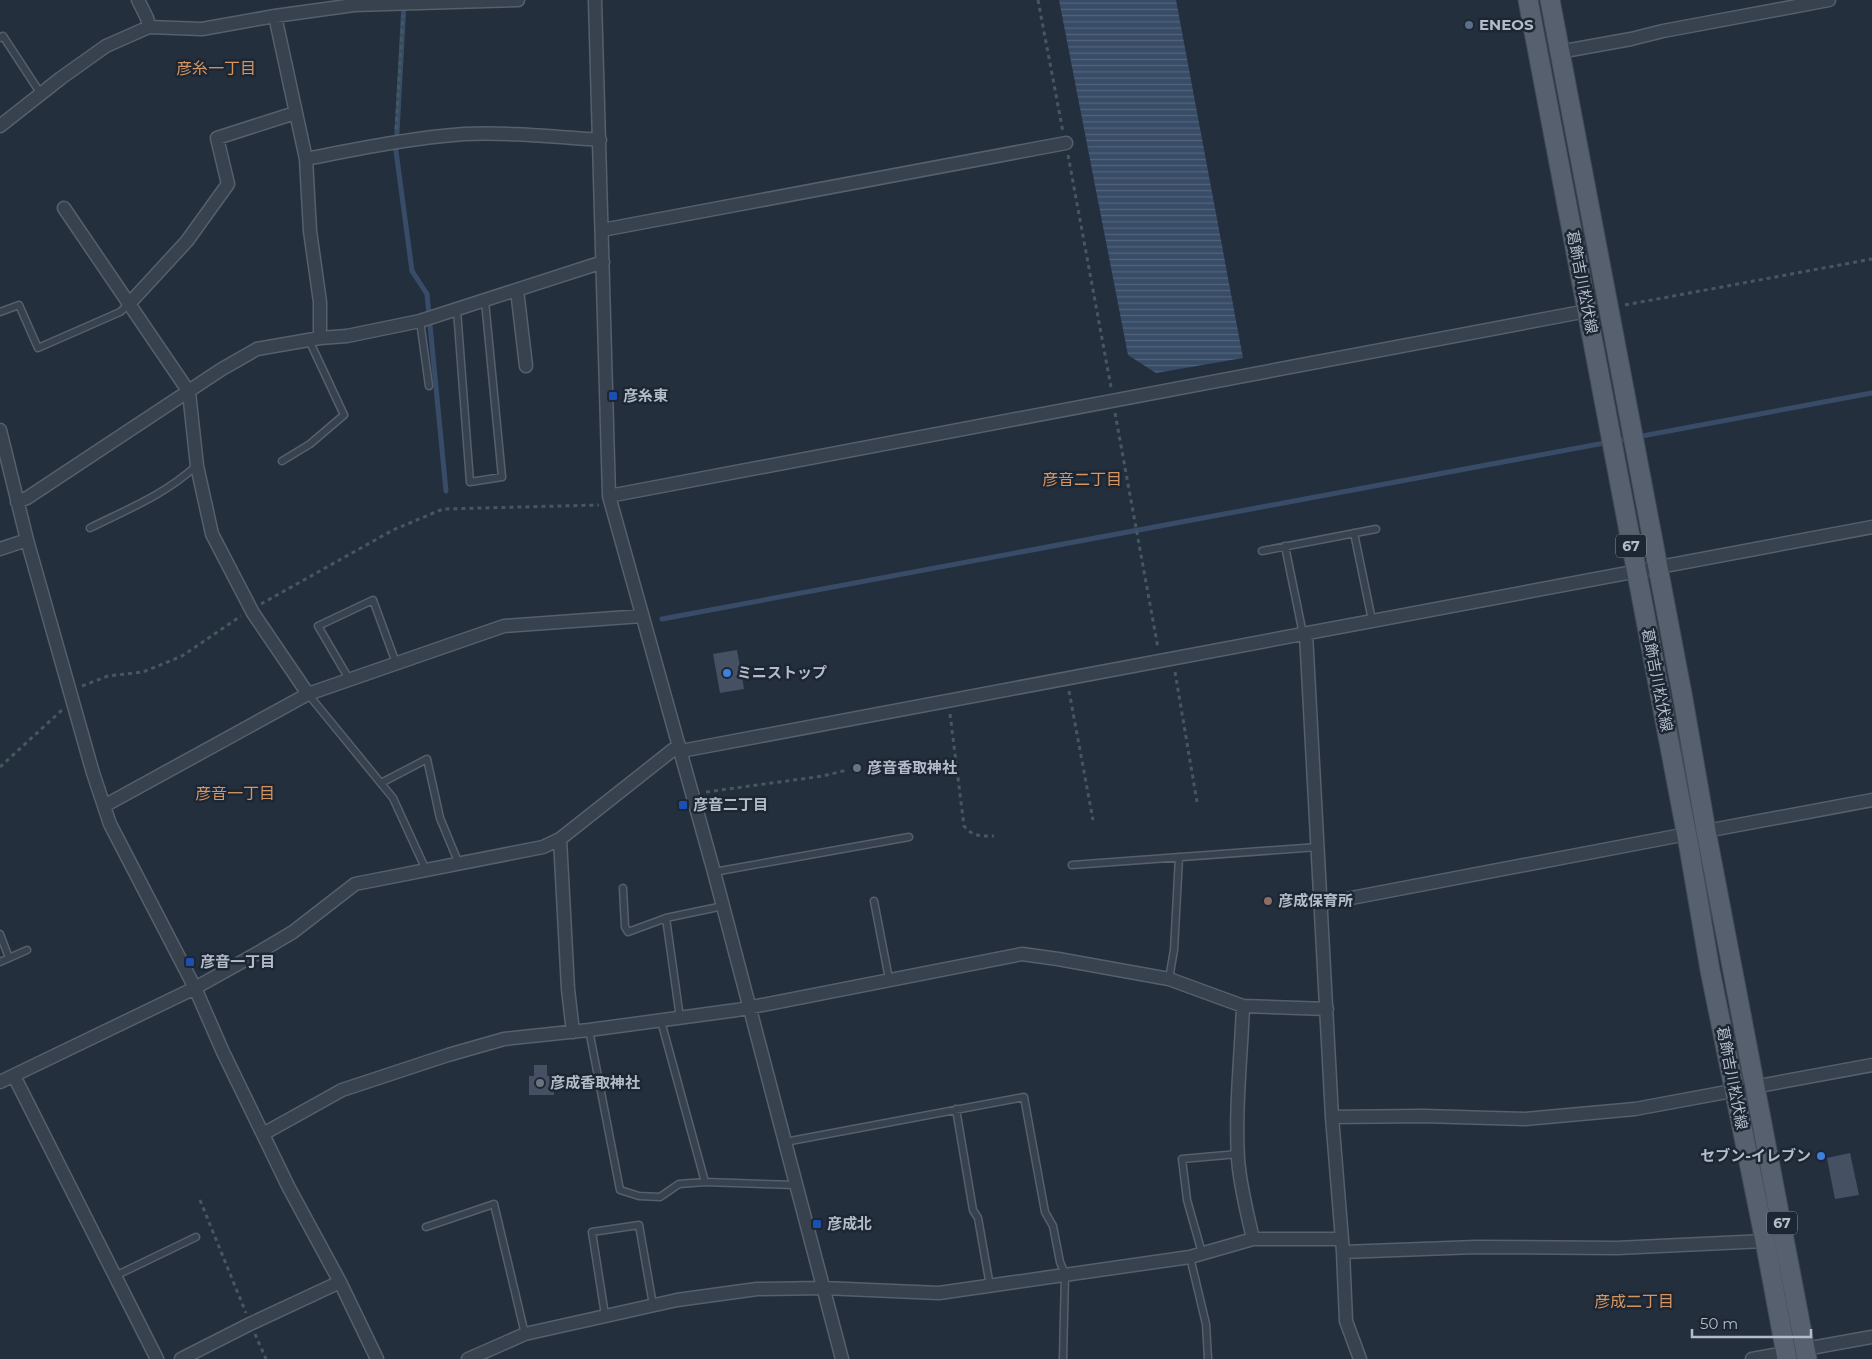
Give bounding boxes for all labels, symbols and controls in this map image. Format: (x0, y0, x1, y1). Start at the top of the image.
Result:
place label: ENEOS (1479, 15, 1534, 34)
marker: ENEOS (1463, 19, 1475, 31)
district label: 彦糸一丁目 (176, 59, 256, 78)
street label: 葛飾吉川松伏線 (1563, 229, 1602, 335)
place label: 彦糸東 (623, 386, 668, 405)
marker: 彦糸東 (607, 390, 619, 402)
district label: 彦音二丁目 (1042, 470, 1122, 489)
road number: 67 (1616, 534, 1646, 558)
street label: 葛飾吉川松伏線 (1638, 627, 1677, 733)
place label: ミニストップ (737, 663, 827, 682)
marker: ミニストップ (721, 667, 733, 679)
place label: 彦音香取神社 (867, 758, 957, 777)
marker: 彦音香取神社 (851, 762, 863, 774)
district label: 彦音一丁目 (195, 784, 275, 803)
place label: 彦音二丁目 (693, 795, 768, 814)
marker: 彦音二丁目 (677, 799, 689, 811)
place label: 彦成保育所 (1278, 891, 1353, 910)
marker: 彦成保育所 (1262, 895, 1274, 907)
place label: 彦音一丁目 (200, 952, 275, 971)
marker: 彦音一丁目 (184, 956, 196, 968)
street label: 葛飾吉川松伏線 (1713, 1025, 1752, 1131)
place label: 彦成香取神社 (550, 1073, 640, 1092)
marker: 彦成香取神社 (534, 1077, 546, 1089)
place label: セブン-イレブン (1700, 1146, 1811, 1165)
marker: セブン-イレブン (1815, 1150, 1827, 1162)
road number: 67 (1767, 1212, 1797, 1234)
place label: 彦成北 (827, 1214, 872, 1233)
marker: 彦成北 (811, 1218, 823, 1230)
district label: 彦成二丁目 (1594, 1292, 1674, 1311)
scale bar (1692, 1306, 1811, 1338)
text: 50 m (1700, 1314, 1738, 1333)

